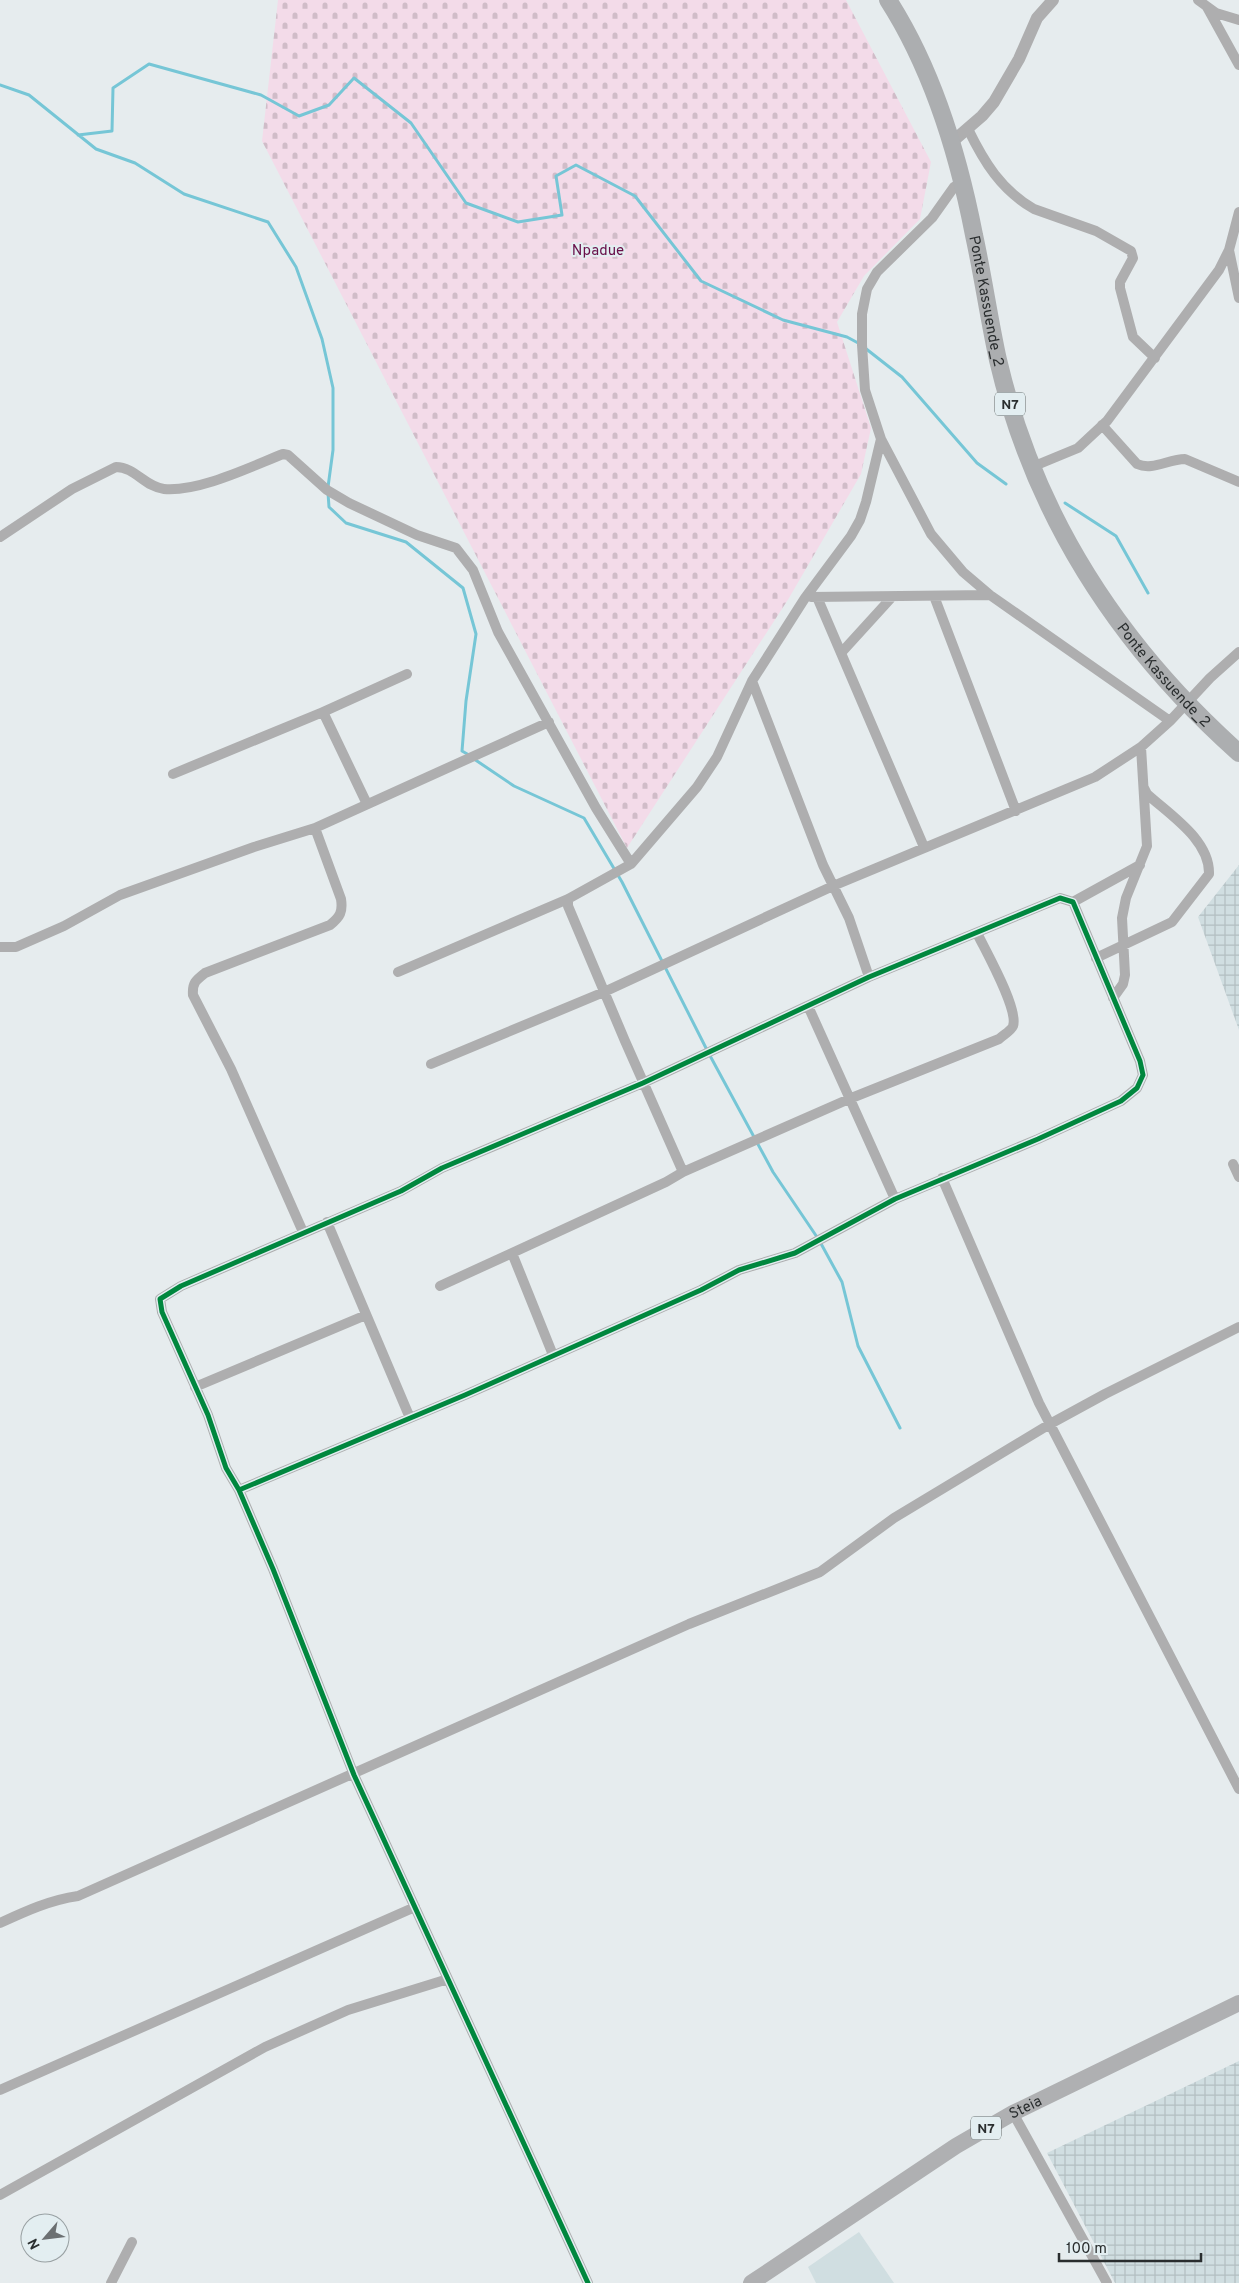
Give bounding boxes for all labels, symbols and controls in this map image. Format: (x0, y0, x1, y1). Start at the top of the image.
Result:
street label: Ponte Kassuende_2 (963, 234, 1007, 369)
park label: Npadue (572, 242, 624, 261)
road number: N7 (995, 392, 1025, 416)
street label: Ponte Kassuende_2 (1112, 620, 1214, 732)
street label: Steia (1006, 2092, 1045, 2124)
road number: N7 (971, 2116, 1001, 2140)
north arrow (20, 2213, 70, 2263)
scale bar (1059, 2230, 1202, 2262)
text: N (25, 2235, 45, 2252)
text: 100 m (1066, 2240, 1107, 2259)

